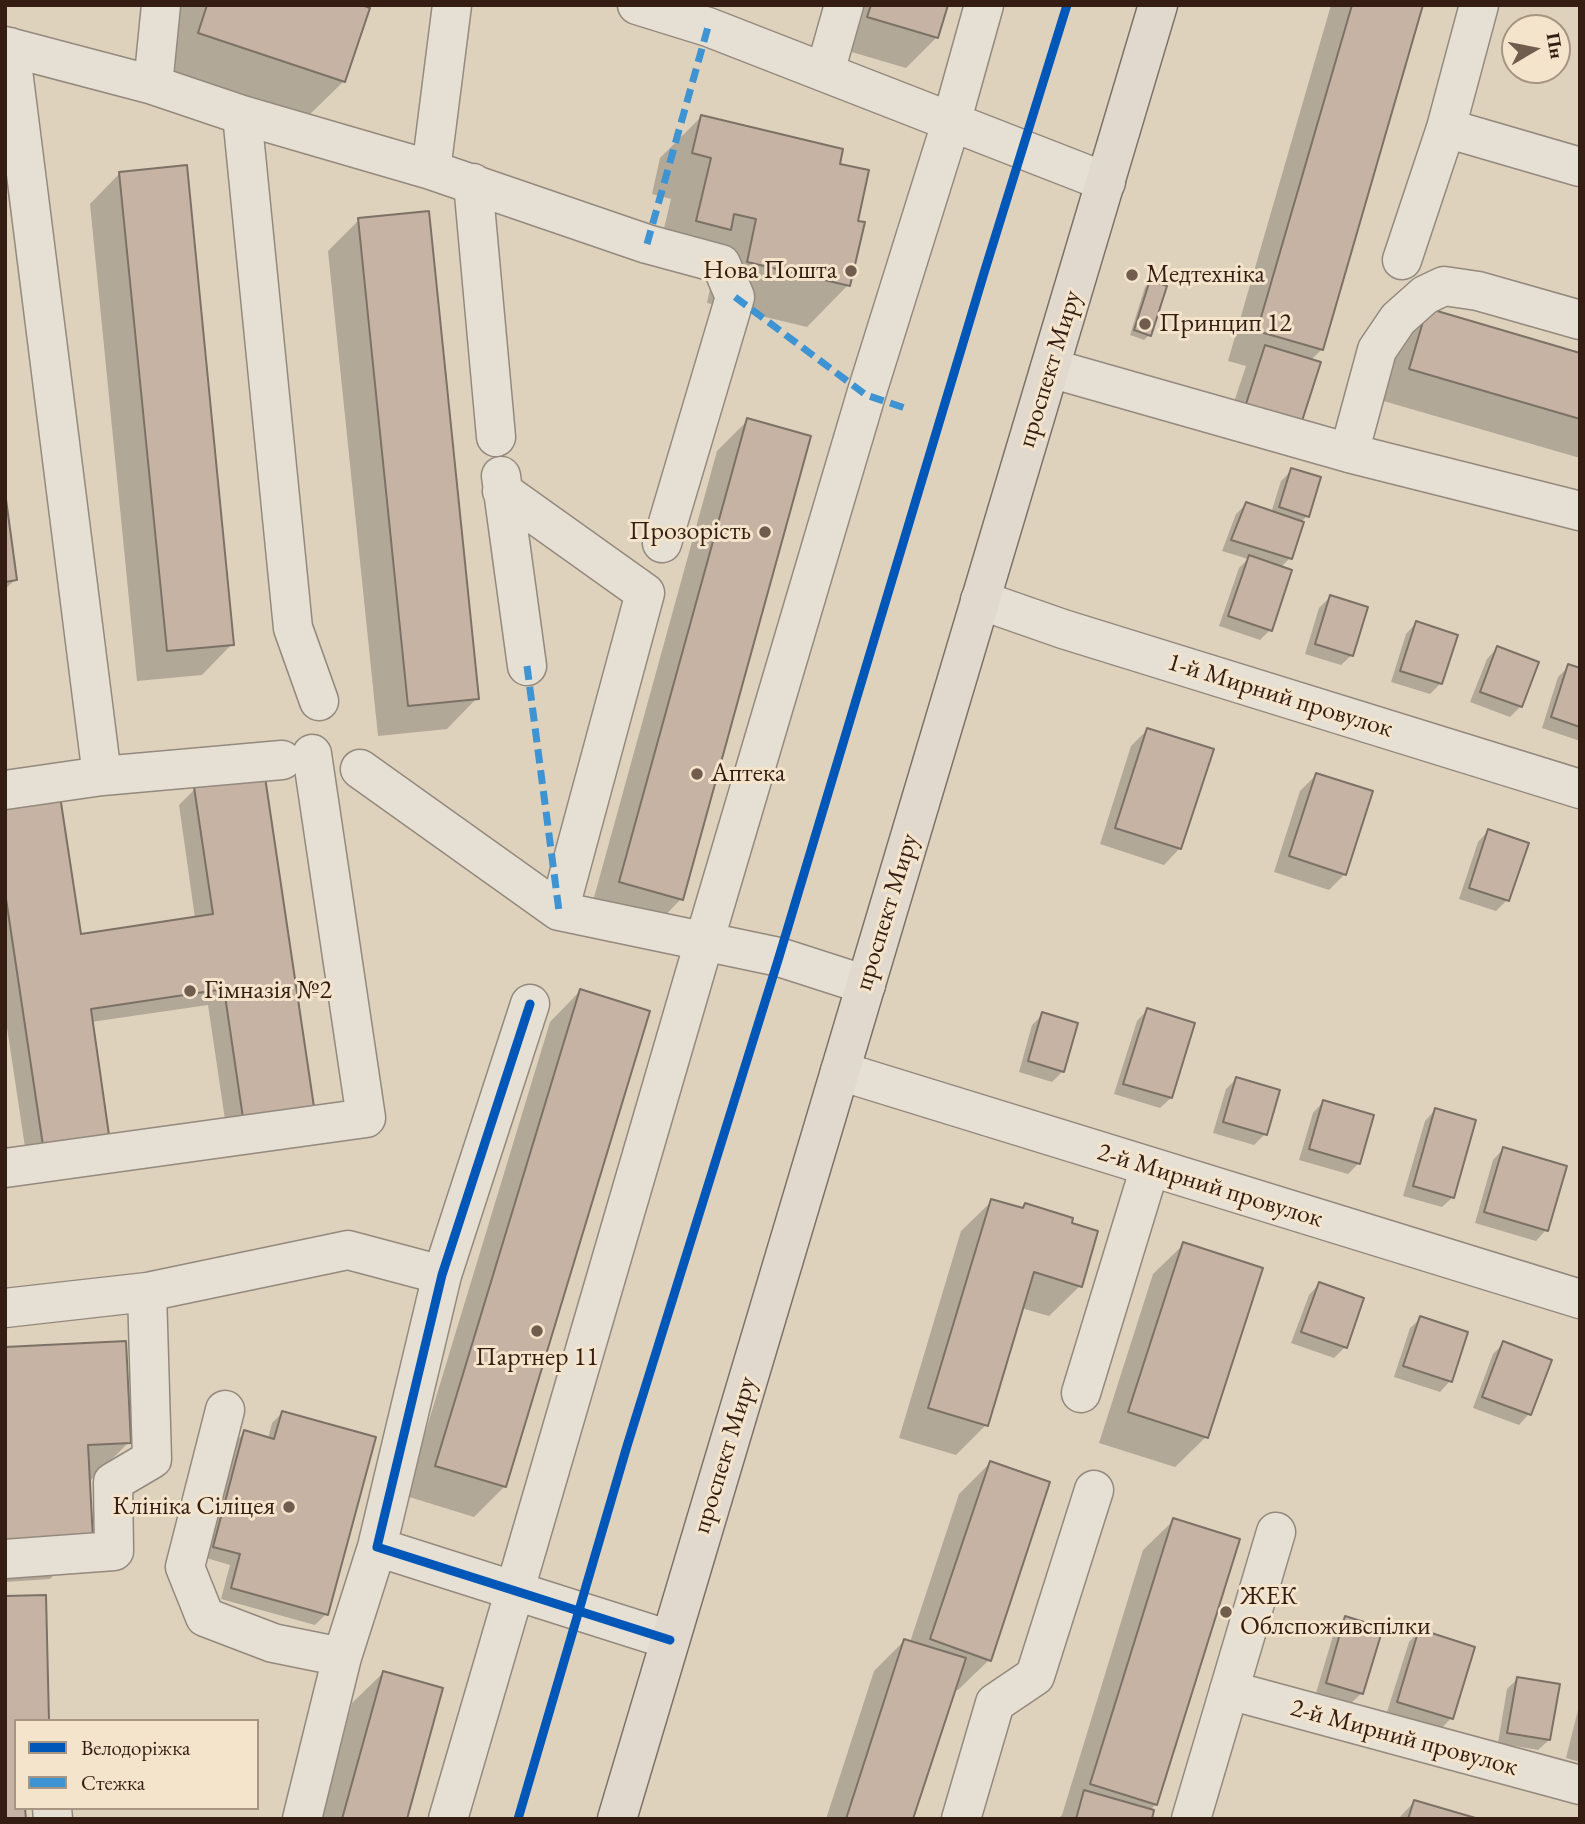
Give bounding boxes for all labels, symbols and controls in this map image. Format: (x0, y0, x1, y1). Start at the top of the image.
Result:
north arrow (1501, 14, 1571, 84)
text: Пн (1541, 31, 1570, 61)
place label: Нова Пошта (703, 255, 837, 287)
place label: Медтехніка (1146, 259, 1265, 291)
marker: Нова Пошта (843, 263, 859, 279)
marker: Медтехніка (1124, 267, 1140, 283)
street label: проспект Миру (1011, 287, 1089, 451)
place label: Принцип 12 (1159, 308, 1292, 340)
marker: Принцип 12 (1137, 316, 1153, 332)
place label: Прозорість (629, 516, 751, 548)
marker: Прозорість (757, 524, 773, 540)
street label: 1-й Мирний провулок (1164, 647, 1396, 745)
place label: Аптека (711, 758, 785, 790)
marker: Аптека (689, 766, 705, 782)
street label: проспект Миру (848, 830, 926, 994)
place label: Гімназія №2 (204, 975, 332, 1007)
marker: Гімназія №2 (182, 983, 198, 999)
street label: 2-й Мирний провулок (1094, 1137, 1326, 1235)
marker: Партнер 11 (529, 1323, 545, 1339)
place label: Партнер 11 (475, 1342, 599, 1374)
street label: проспект Миру (686, 1373, 764, 1537)
place label: Клініка Сіліцея (113, 1491, 275, 1523)
marker: Клініка Сіліцея (281, 1499, 297, 1515)
place label: ЖЕК Облспоживспілки (1240, 1581, 1431, 1642)
marker: ЖЕК Облспоживспілки (1218, 1604, 1234, 1620)
street label: 2-й Мирний провулок (1287, 1693, 1521, 1783)
legend (14, 1719, 259, 1810)
text: Велодоріжка (81, 1734, 190, 1761)
text: Стежка (81, 1769, 145, 1796)

